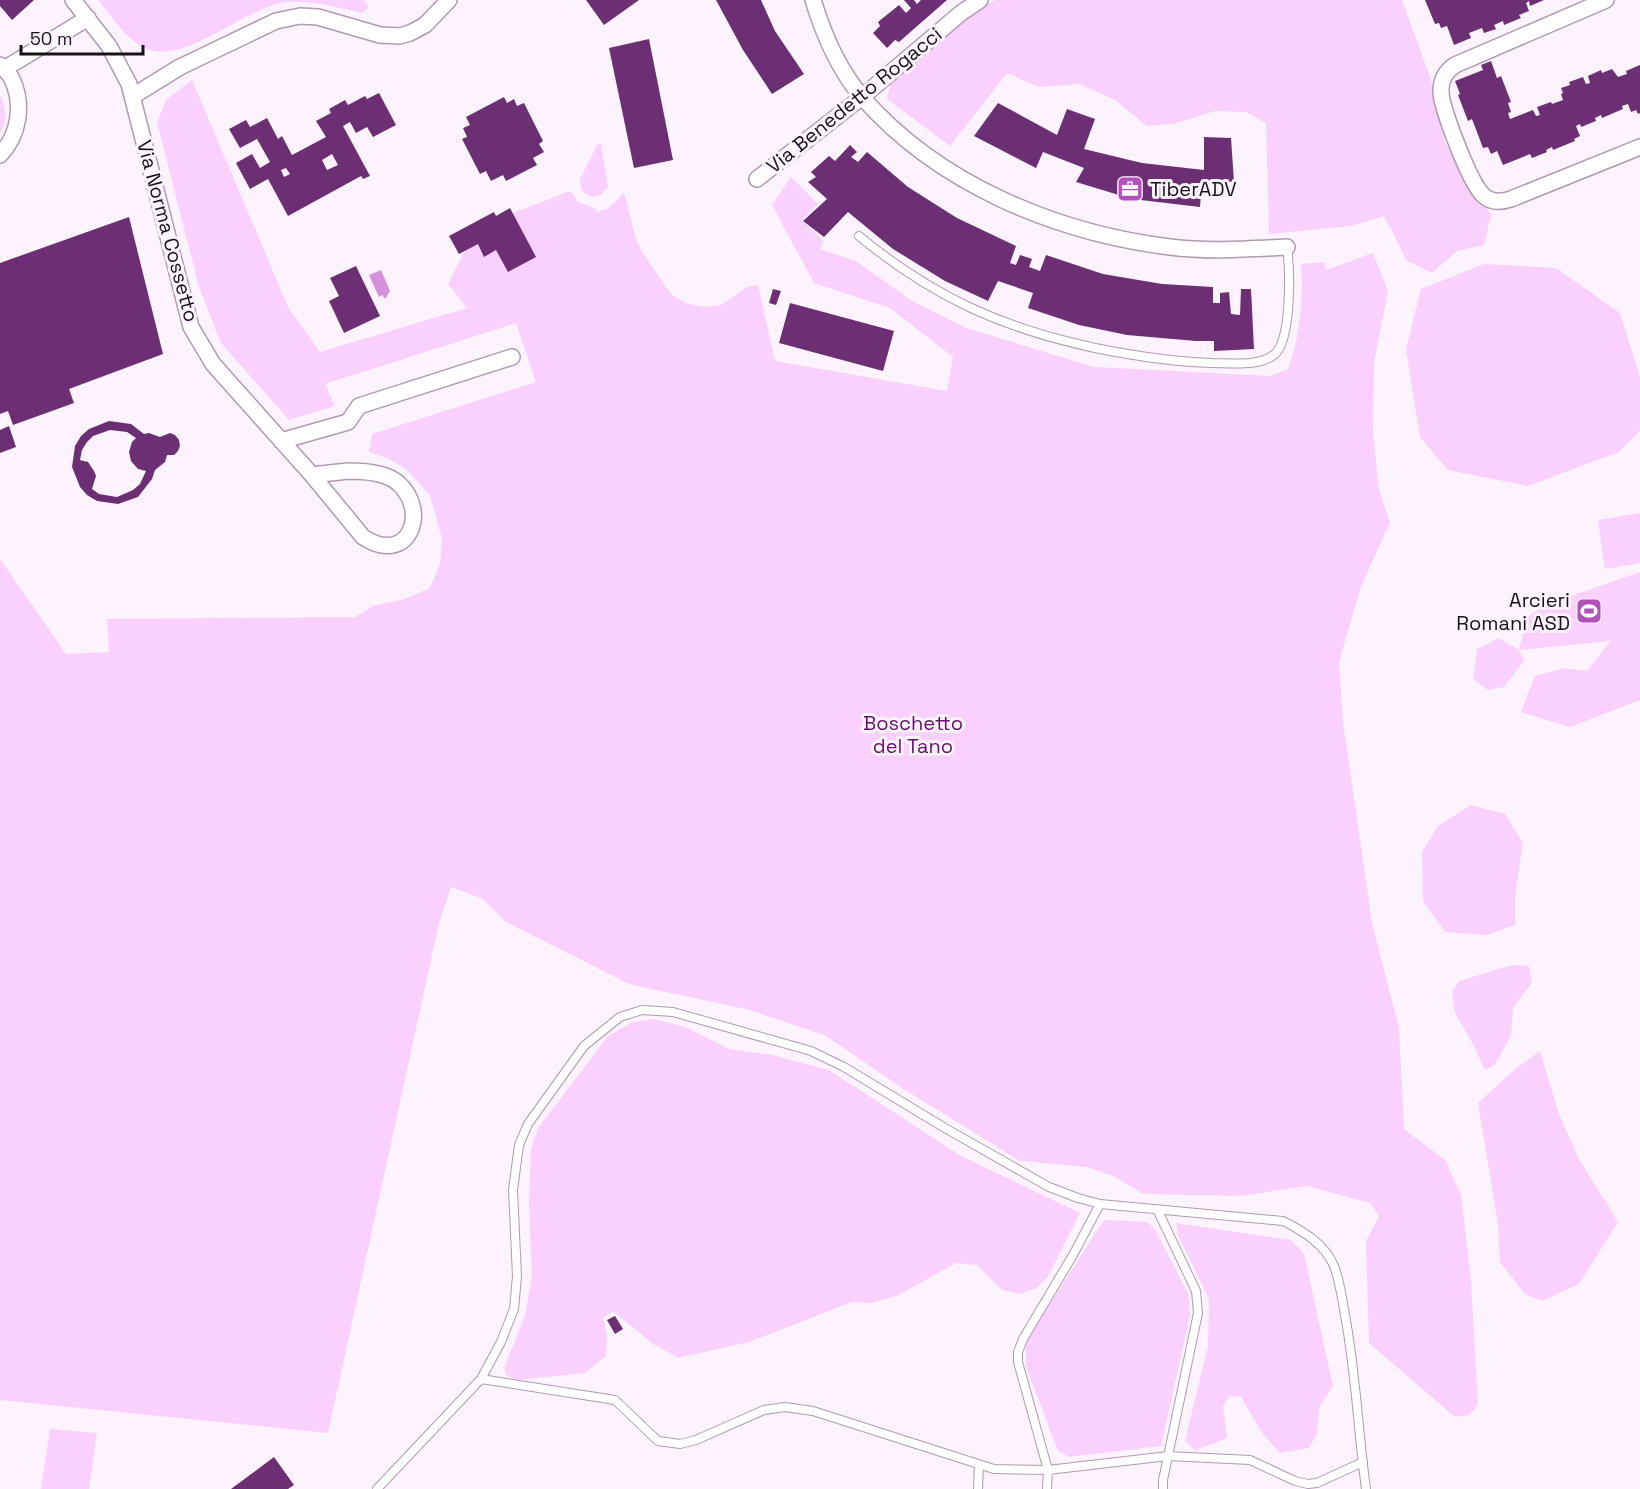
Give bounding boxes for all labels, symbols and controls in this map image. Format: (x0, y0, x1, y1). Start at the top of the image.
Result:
scale bar (21, 18, 142, 56)
street label: Via Benedetto Rogacci (761, 21, 947, 179)
text: 50 m (30, 27, 72, 50)
street label: Via Norma Cossetto (131, 137, 205, 325)
office icon: TiberADV (1115, 174, 1145, 204)
place label: TiberADV (1150, 176, 1237, 202)
place label: Arcieri Romani ASD (1456, 587, 1570, 636)
sports icon: Arcieri Romani ASD (1574, 596, 1604, 626)
park label: Boschetto del Tano (863, 710, 963, 759)

